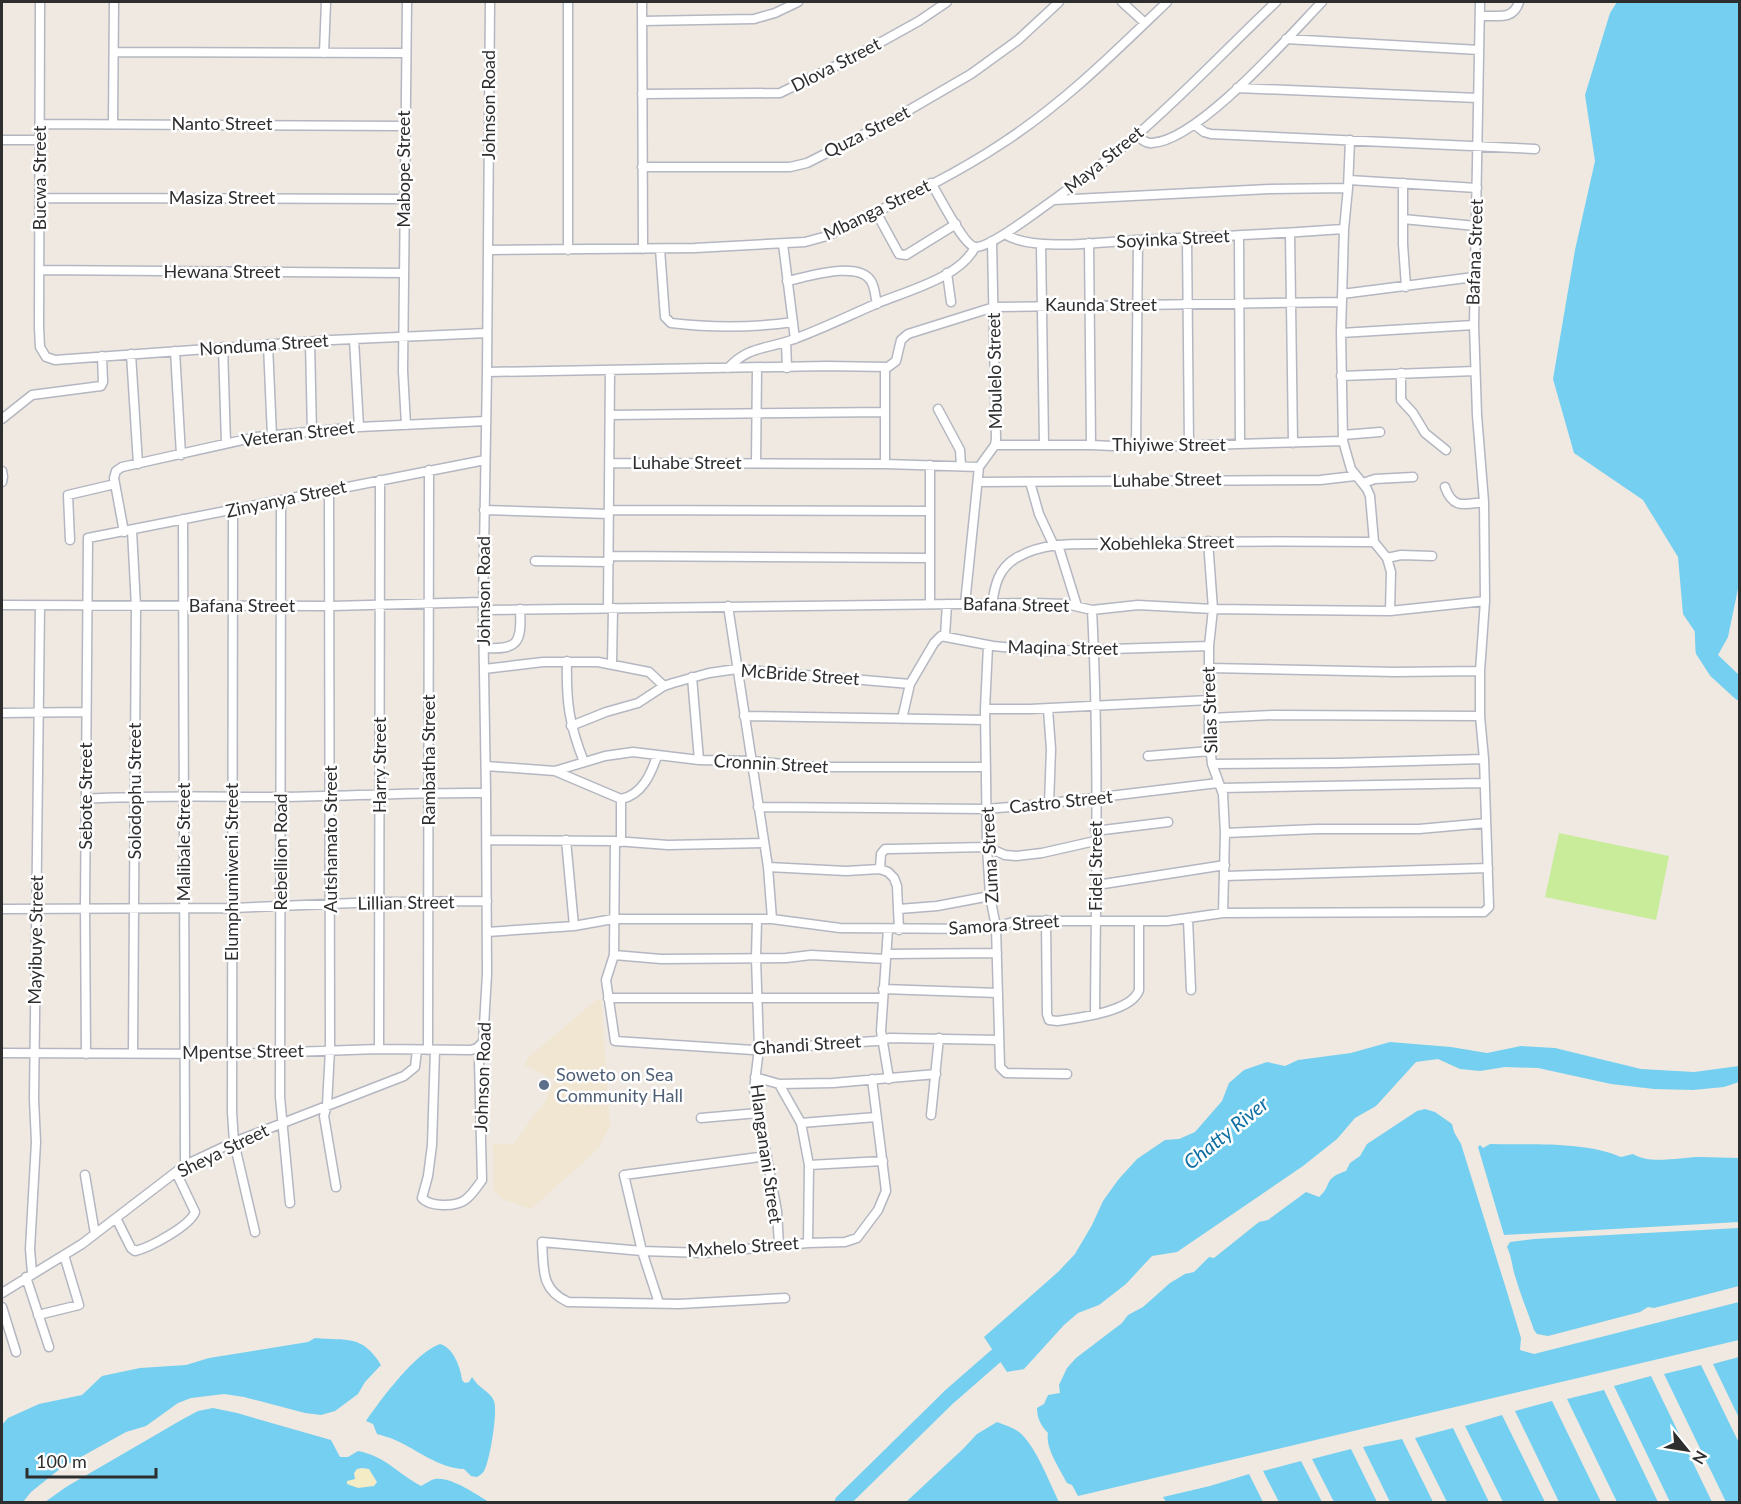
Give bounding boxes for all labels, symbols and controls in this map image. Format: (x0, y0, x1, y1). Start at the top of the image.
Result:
street label: Dlova Street (787, 32, 885, 96)
street label: Johnson Road (477, 50, 499, 160)
street label: Quza Street (820, 100, 914, 162)
street label: Mabope Street (392, 110, 414, 228)
street label: Nanto Street (172, 112, 273, 134)
street label: Maya Street (1059, 120, 1148, 198)
street label: Bucwa Street (28, 125, 50, 231)
street label: Mbanga Street (820, 174, 934, 244)
street label: Masiza Street (169, 186, 276, 208)
street label: Bafana Street (1461, 198, 1487, 306)
street label: Soyinka Street (1116, 224, 1231, 252)
street label: Hewana Street (164, 260, 281, 282)
street label: Kaunda Street (1045, 293, 1158, 315)
street label: Mbulelo Street (982, 312, 1006, 430)
street label: Nonduma Street (199, 328, 330, 359)
street label: Veteran Street (240, 415, 356, 451)
street label: Thiyiwe Street (1112, 433, 1227, 455)
street label: Luhabe Street (632, 451, 742, 473)
street label: Luhabe Street (1112, 467, 1222, 491)
street label: Zinyanya Street (223, 474, 349, 522)
street label: Xobehleka Street (1099, 530, 1235, 554)
street label: Johnson Road (472, 536, 494, 646)
street label: Bafana Street (963, 592, 1070, 616)
street label: Bafana Street (189, 594, 296, 616)
street label: Maqina Street (1007, 635, 1119, 659)
street label: McBride Street (740, 659, 861, 689)
street label: Silas Street (1196, 666, 1222, 754)
street label: Rambatha Street (417, 694, 439, 826)
street label: Harry Street (368, 716, 390, 813)
street label: Solodophu Street (123, 722, 145, 859)
street label: Sebote Street (74, 742, 96, 850)
street label: Cronnin Street (713, 749, 829, 777)
street label: Autshamato Street (319, 765, 341, 913)
street label: Malibale Street (172, 782, 194, 901)
street label: Elumphumiweni Street (220, 782, 242, 961)
street label: Castro Street (1008, 785, 1114, 817)
street label: Rebellion Road (269, 793, 291, 911)
street label: Zuma Street (975, 806, 1003, 904)
street label: Fidel Street (1084, 820, 1106, 911)
street label: Mayibuye Street (23, 875, 47, 1005)
street label: Lillian Street (357, 890, 455, 914)
street label: Samora Street (948, 909, 1061, 939)
street label: Johnson Road (469, 1022, 495, 1132)
street label: Ghandi Street (752, 1029, 862, 1059)
street label: Mpentse Street (182, 1039, 305, 1063)
place label: Soweto on Sea Community Hall (556, 1063, 683, 1106)
marker: Soweto on Sea Community Hall (537, 1078, 551, 1092)
street label: Hlanganani Street (746, 1083, 788, 1226)
water label: Chatty River (1178, 1090, 1273, 1174)
street label: Sheya Street (173, 1118, 272, 1182)
street label: Mxhelo Street (686, 1231, 800, 1261)
north arrow (1657, 1420, 1717, 1480)
scale bar (27, 1441, 156, 1479)
text: N (1689, 1448, 1712, 1468)
text: 100 m (36, 1450, 87, 1472)

